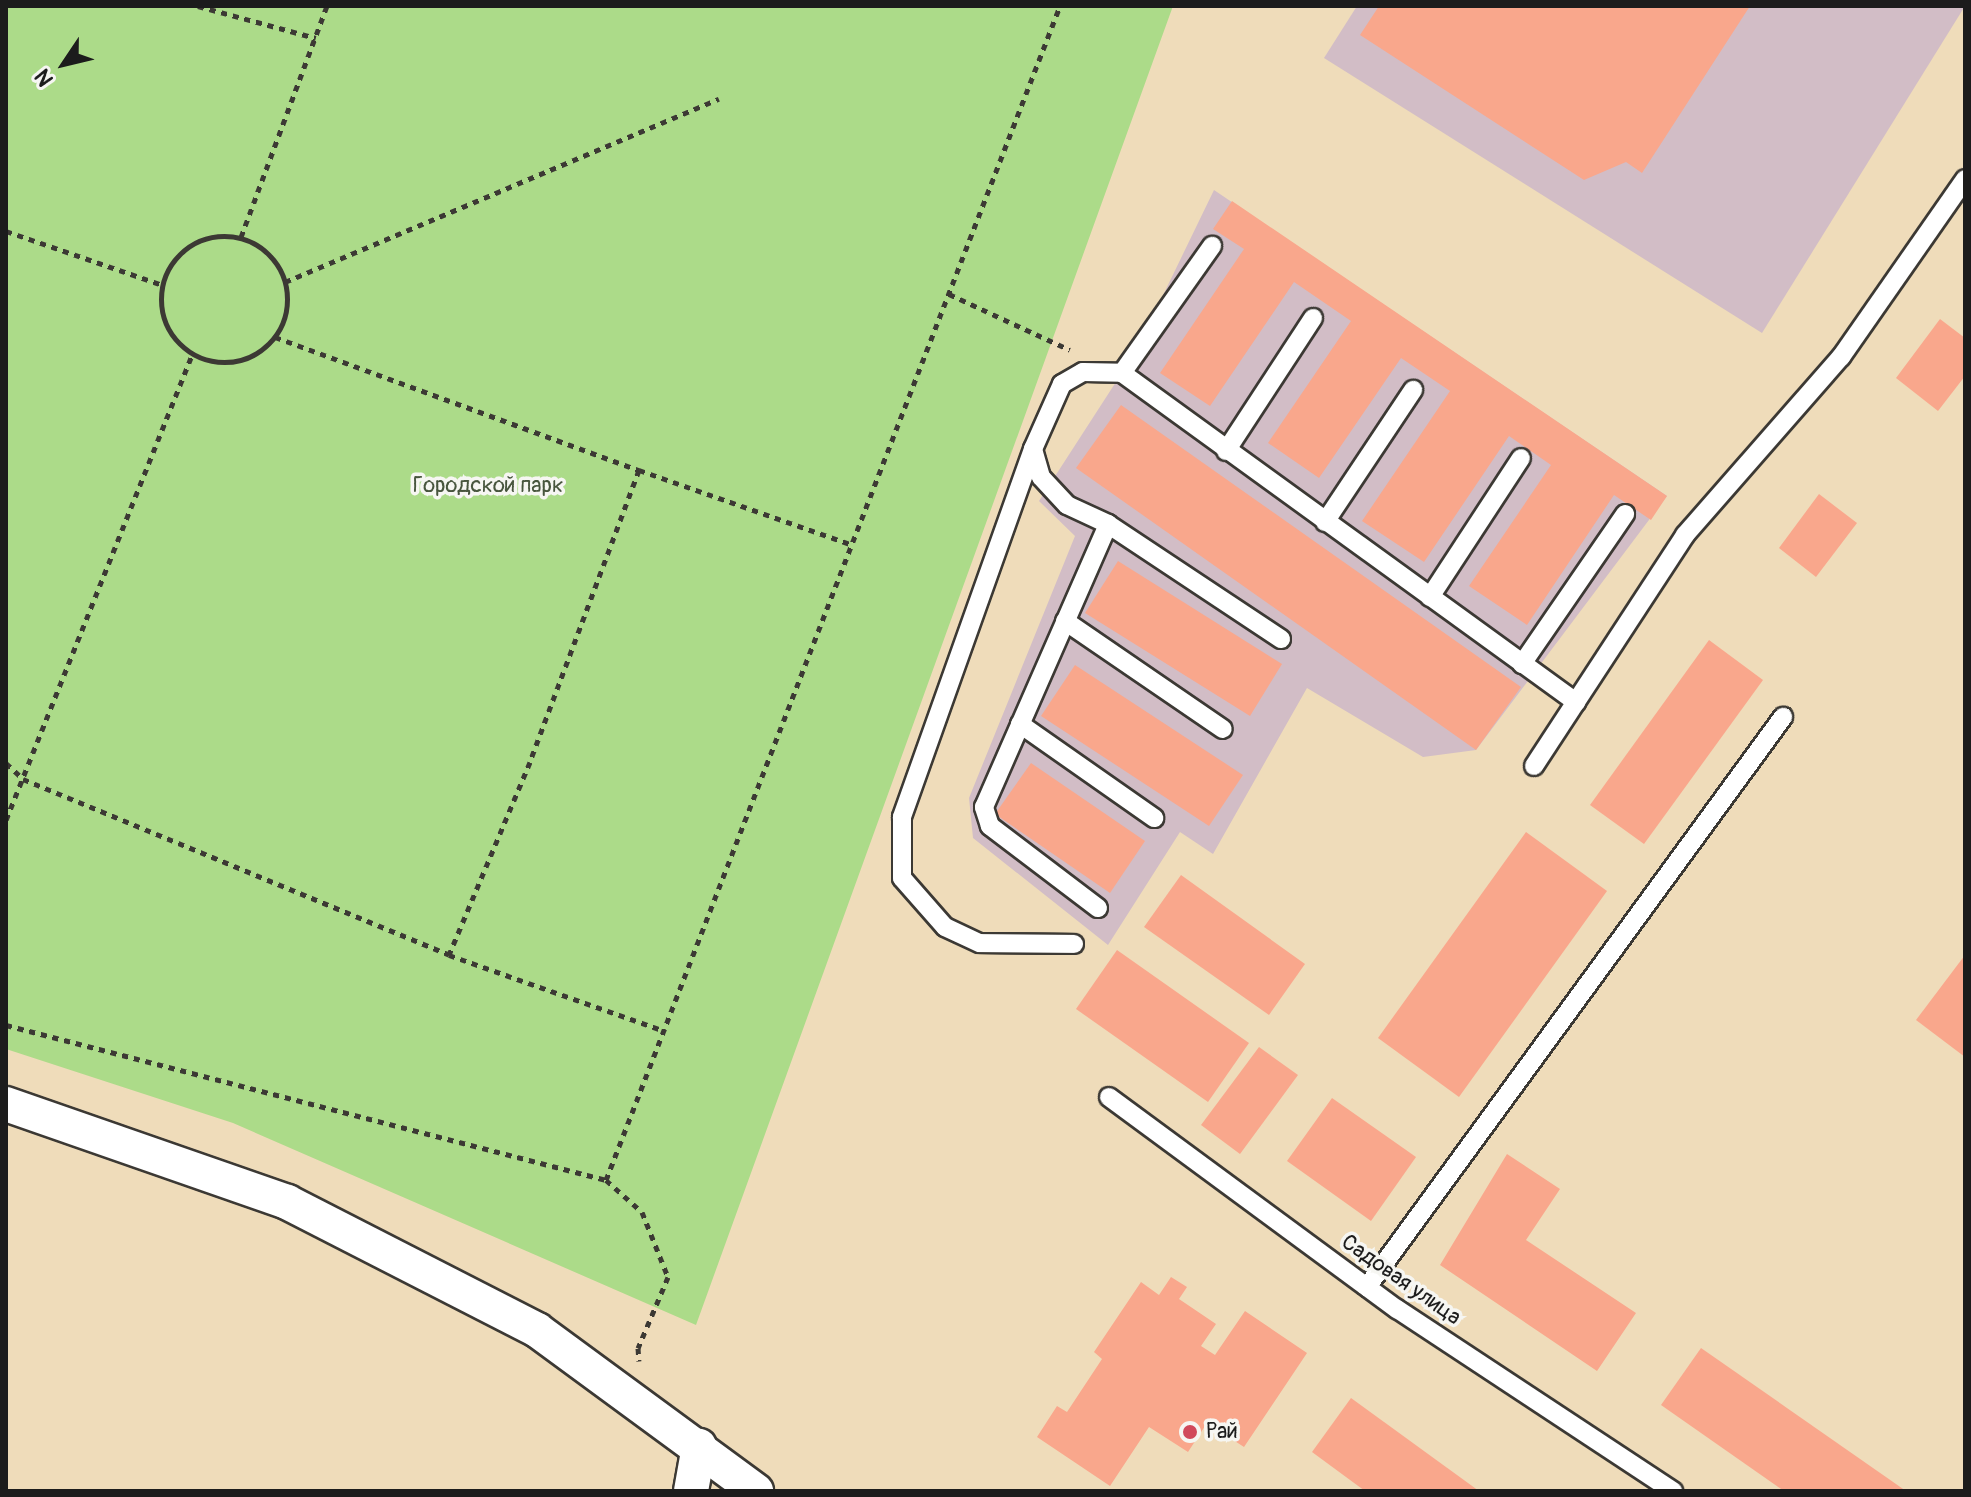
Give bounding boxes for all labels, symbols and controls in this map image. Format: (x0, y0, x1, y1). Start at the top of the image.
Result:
north arrow (24, 24, 104, 104)
text: N (29, 64, 60, 92)
park label: Городской парк (413, 473, 563, 499)
street label: Садовая улица (1336, 1229, 1466, 1331)
place label: Рай (1206, 1419, 1238, 1445)
marker: Рай (1181, 1423, 1199, 1441)

